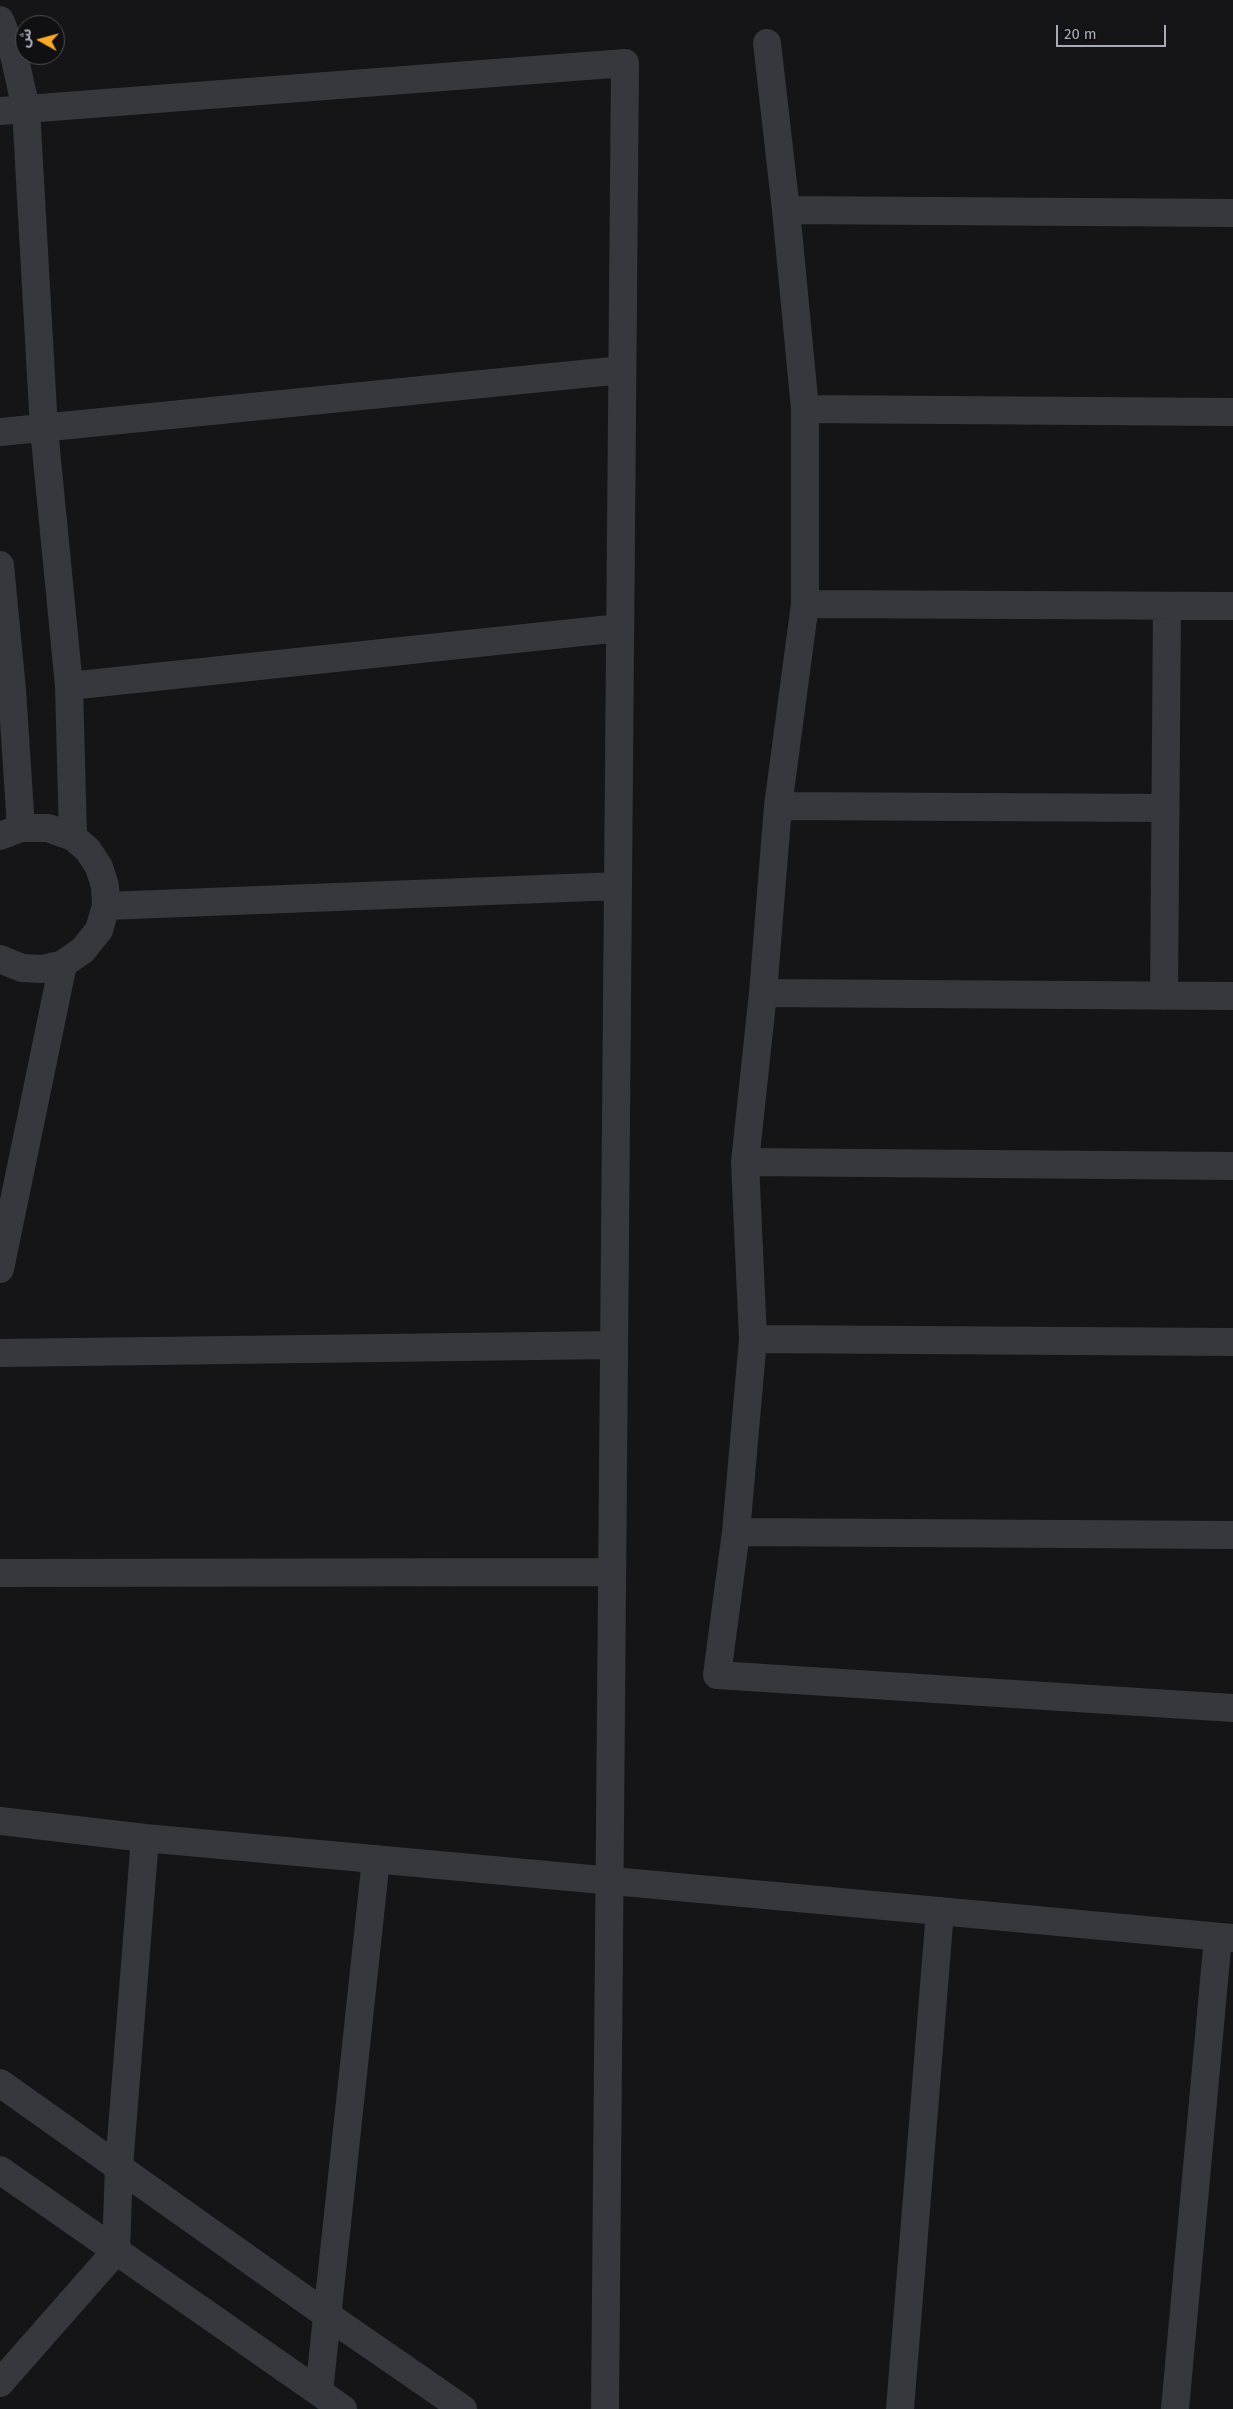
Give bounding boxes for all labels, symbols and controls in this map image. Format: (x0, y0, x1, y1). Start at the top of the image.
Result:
north arrow (15, 15, 65, 65)
scale bar (1058, 15, 1168, 47)
text: 20 m (1064, 25, 1097, 43)
text: ش (16, 28, 35, 49)

